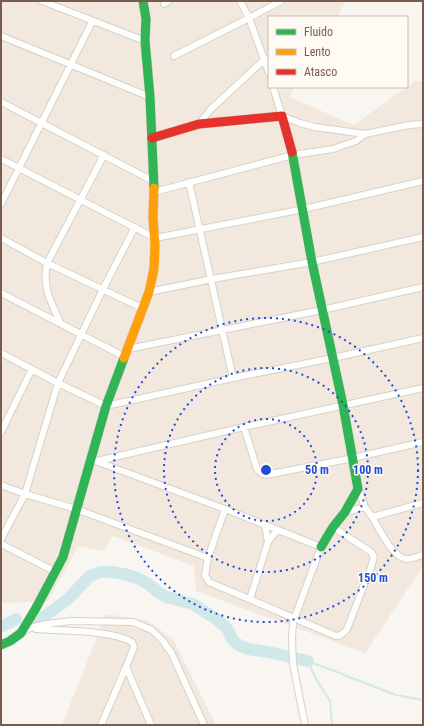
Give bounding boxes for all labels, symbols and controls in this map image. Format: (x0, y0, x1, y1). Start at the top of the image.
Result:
legend (268, 16, 408, 88)
text: Fluido (304, 25, 333, 39)
text: Lento (304, 45, 331, 59)
text: Atasco (304, 65, 337, 79)
centre of rings (259, 463, 273, 477)
text: 50 m (305, 463, 329, 477)
text: 100 m (353, 463, 383, 477)
text: 150 m (358, 571, 388, 585)

